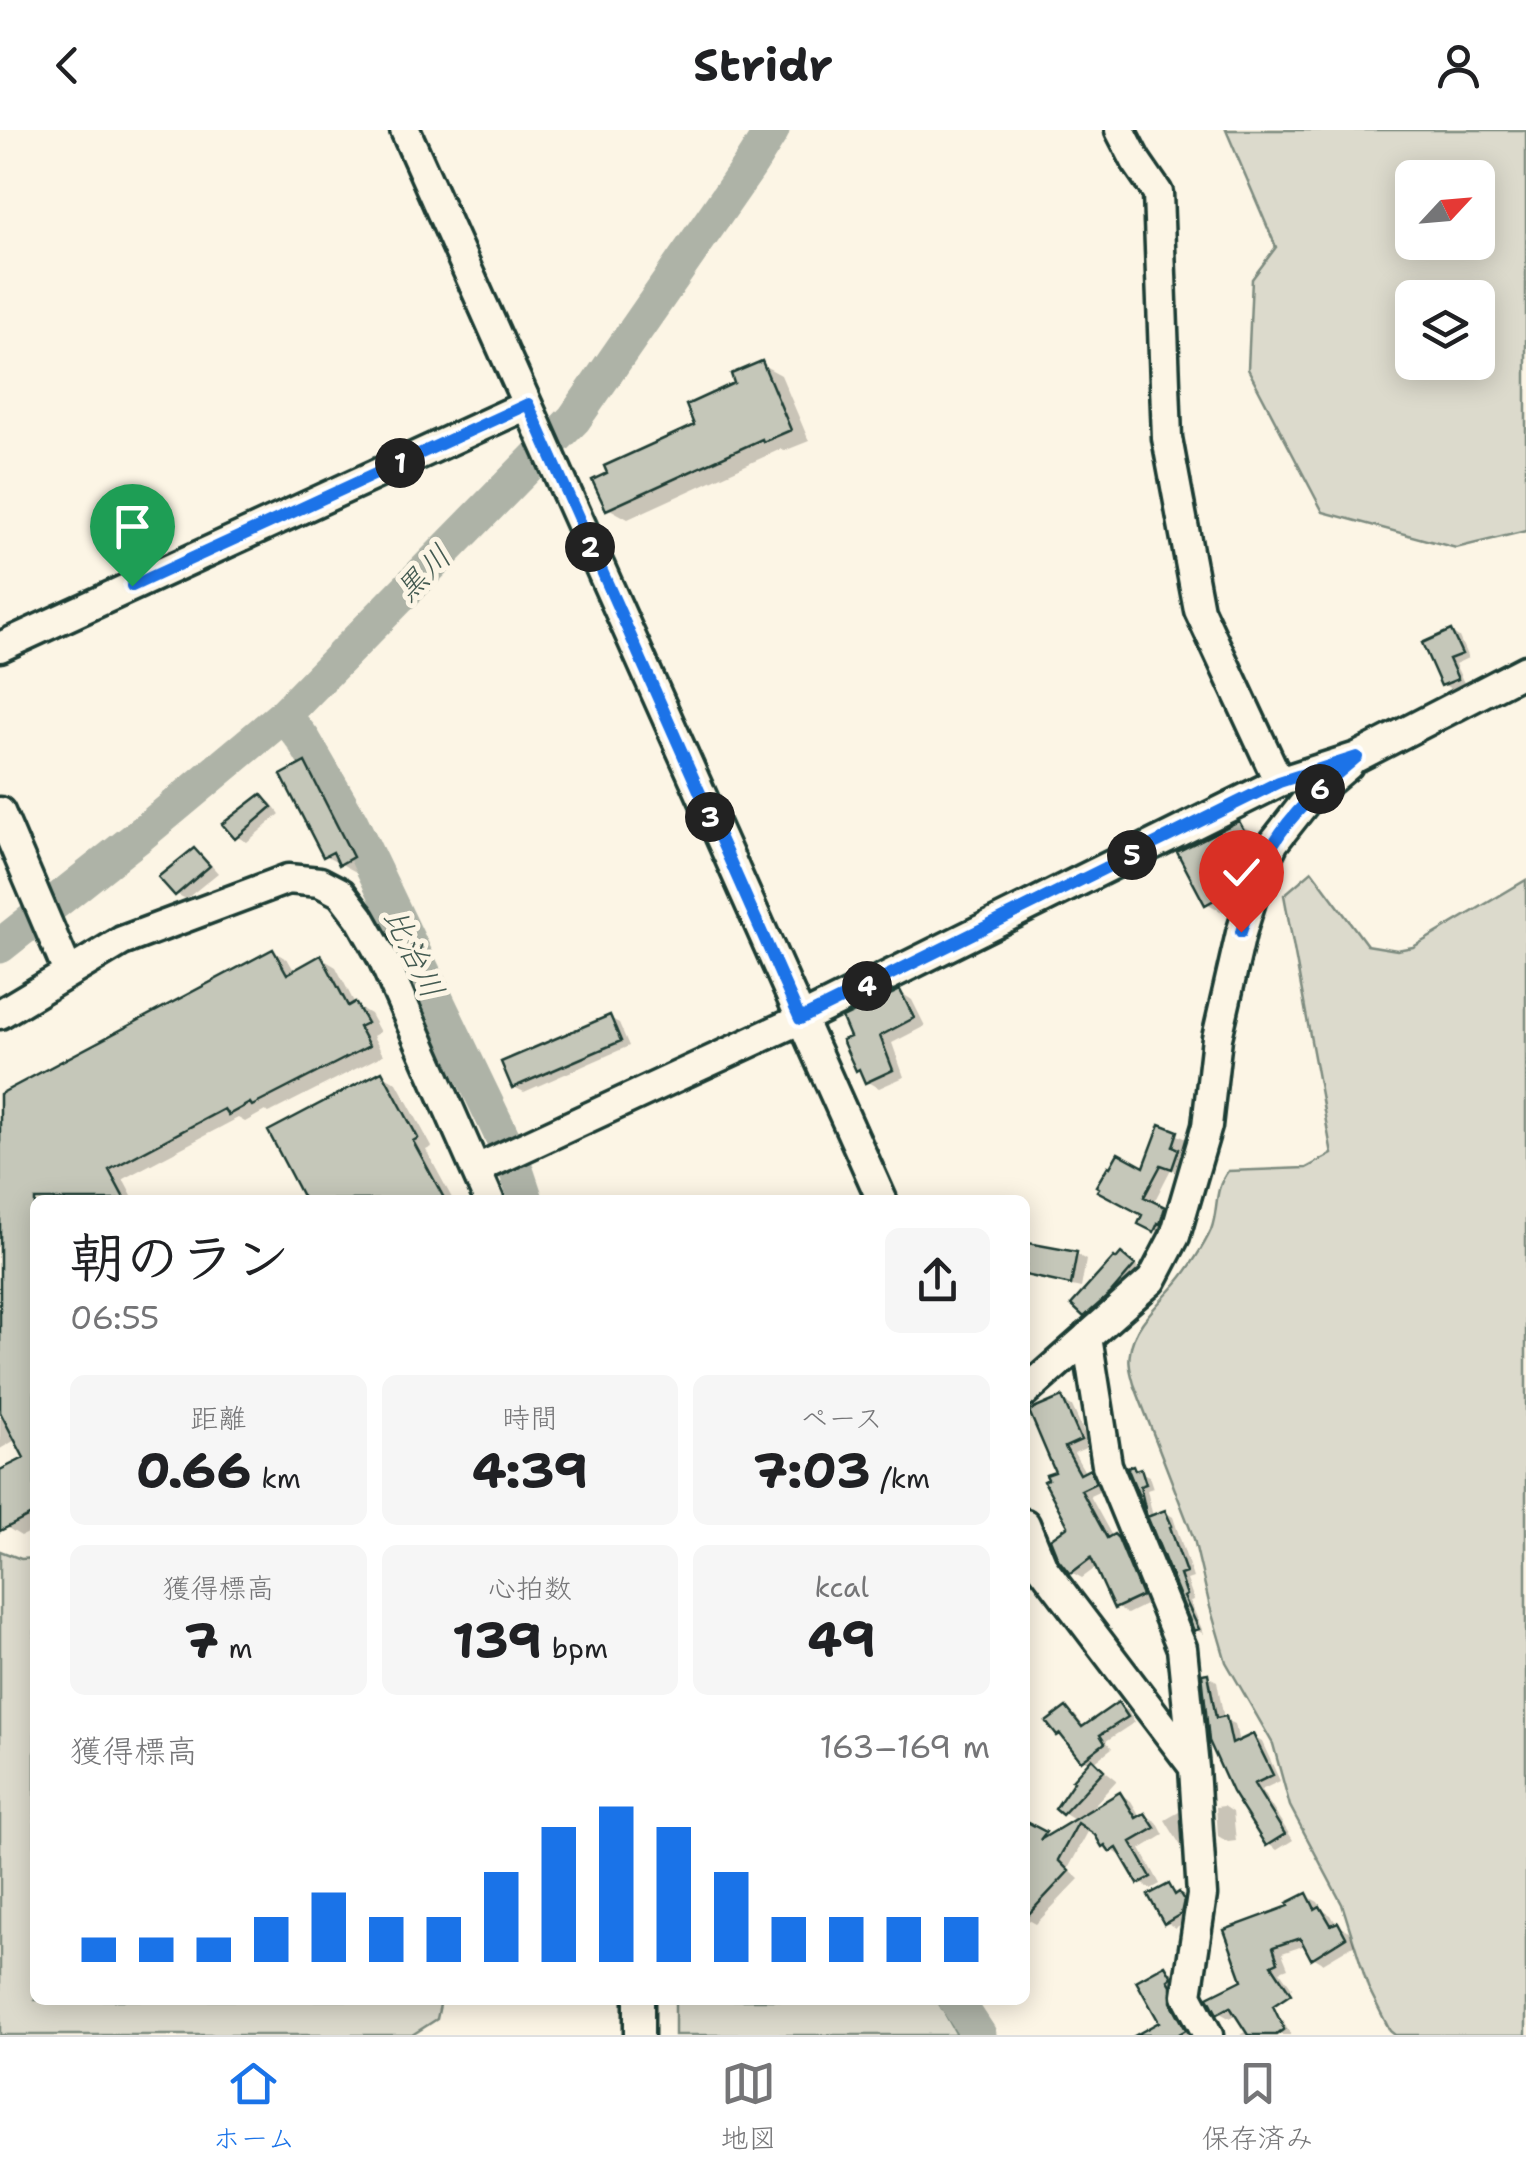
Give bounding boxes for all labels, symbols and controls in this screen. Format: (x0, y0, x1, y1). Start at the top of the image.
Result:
text: Stridr (693, 35, 833, 95)
icon: back (40, 38, 95, 93)
icon: person (1431, 38, 1486, 93)
north arrow (1395, 160, 1495, 260)
map controls (1395, 160, 1495, 380)
button: layers (1395, 280, 1495, 380)
pin: 1 (375, 438, 425, 488)
text: 1 (394, 444, 406, 482)
pin (90, 484, 175, 587)
icon: arrive (105, 499, 160, 554)
pin: 2 (565, 522, 615, 572)
text: 2 (580, 528, 600, 566)
water label: 黒川 (385, 535, 460, 610)
pin: 6 (1295, 764, 1345, 814)
text: 6 (1310, 770, 1330, 808)
pin: 3 (685, 792, 735, 842)
text: 3 (700, 798, 720, 836)
pin: 5 (1107, 830, 1157, 880)
pin (1199, 830, 1284, 933)
text: 5 (1123, 836, 1141, 874)
icon: check (1214, 845, 1269, 900)
water label: 比治川 (374, 900, 455, 1005)
pin: 4 (842, 961, 892, 1011)
text: 4 (857, 967, 877, 1005)
text: 朝のラン (70, 1221, 290, 1295)
button: share (885, 1228, 990, 1333)
text: 06:55 (70, 1296, 159, 1339)
text: 距離 (190, 1399, 246, 1437)
text: 時間 (502, 1399, 558, 1437)
text: ペース (800, 1399, 883, 1437)
text: 0.66 (136, 1437, 252, 1504)
text: 4:39 (472, 1437, 588, 1504)
text: 7:03 (753, 1437, 871, 1504)
text: km (252, 1459, 301, 1497)
text: /km (871, 1459, 930, 1497)
text: kcal (814, 1568, 869, 1606)
text: 獲得標高 (162, 1569, 274, 1607)
text: 心拍数 (488, 1569, 572, 1607)
text: 49 (807, 1606, 876, 1673)
text: 7 (184, 1607, 219, 1674)
text: 139 (452, 1607, 542, 1674)
text: m (219, 1629, 253, 1667)
text: bpm (542, 1629, 608, 1667)
text: 163–169 m (819, 1725, 990, 1768)
text: 獲得標高 (70, 1729, 198, 1772)
tab: ホーム (213, 2056, 295, 2157)
tab: 地図 (720, 2056, 776, 2157)
tab: 保存済み (1201, 2056, 1313, 2157)

